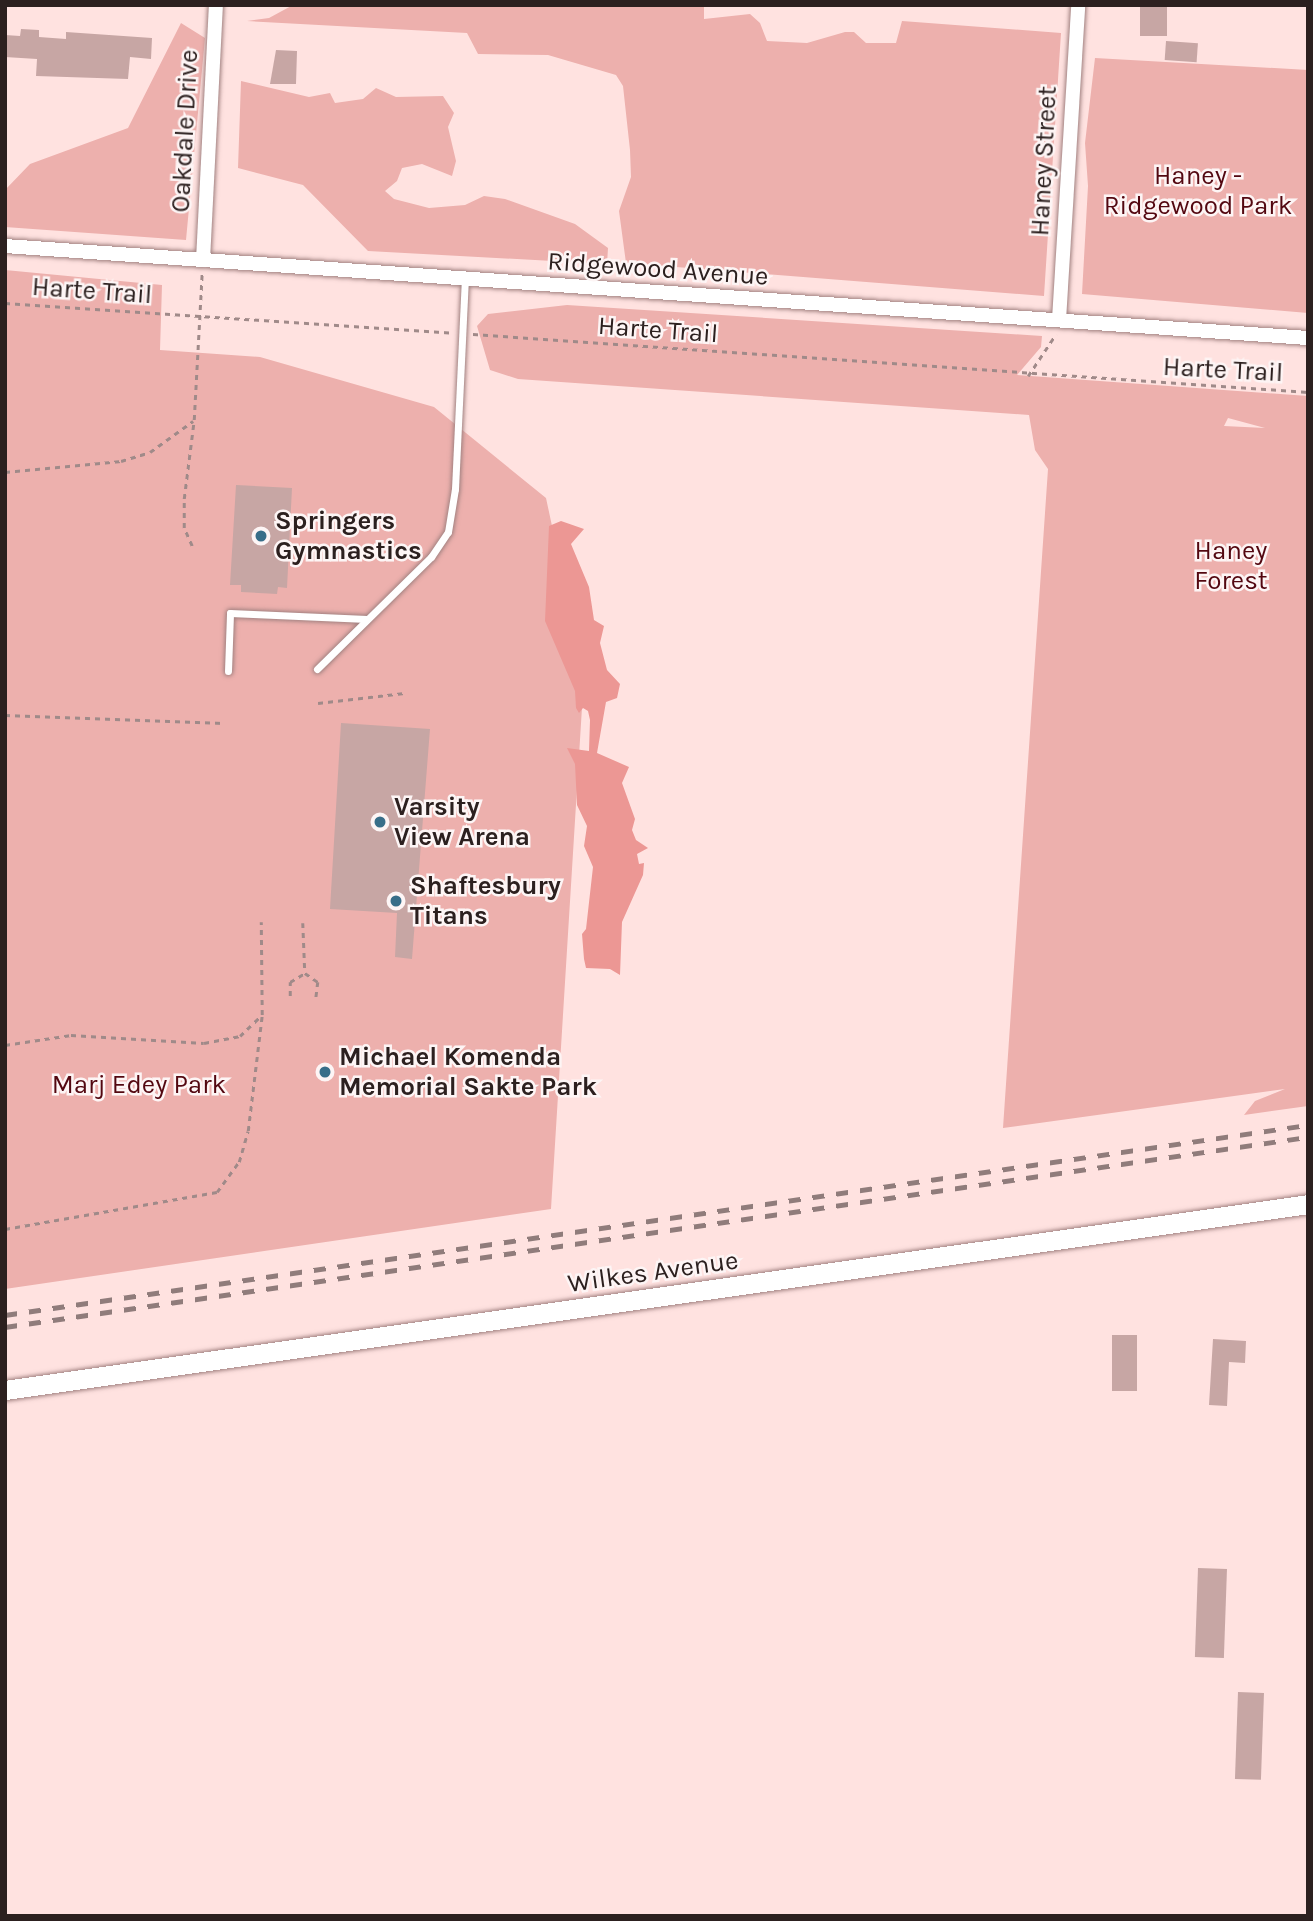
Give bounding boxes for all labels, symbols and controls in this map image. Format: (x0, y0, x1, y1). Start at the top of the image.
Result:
street label: Oakdale Drive (165, 49, 205, 213)
street label: Haney Street (1024, 85, 1064, 237)
park label: Haney - Ridgewood Park (1104, 160, 1292, 222)
street label: Ridgewood Avenue (546, 246, 770, 292)
street label: Harte Trail (31, 271, 153, 311)
street label: Harte Trail (597, 310, 719, 350)
street label: Harte Trail (1162, 351, 1284, 389)
place label: Springers Gymnastics (275, 505, 422, 566)
marker: Springers Gymnastics (253, 528, 269, 544)
park label: Haney Forest (1194, 535, 1268, 596)
place label: Varsity View Arena (394, 791, 530, 852)
marker: Varsity View Arena (372, 814, 388, 830)
place label: Shaftesbury Titans (410, 870, 561, 931)
marker: Shaftesbury Titans (388, 893, 404, 909)
place label: Michael Komenda Memorial Sakte Park (339, 1041, 597, 1102)
marker: Michael Komenda Memorial Sakte Park (317, 1064, 333, 1080)
park label: Marj Edey Park (52, 1069, 226, 1101)
street label: Wilkes Avenue (566, 1245, 740, 1299)

